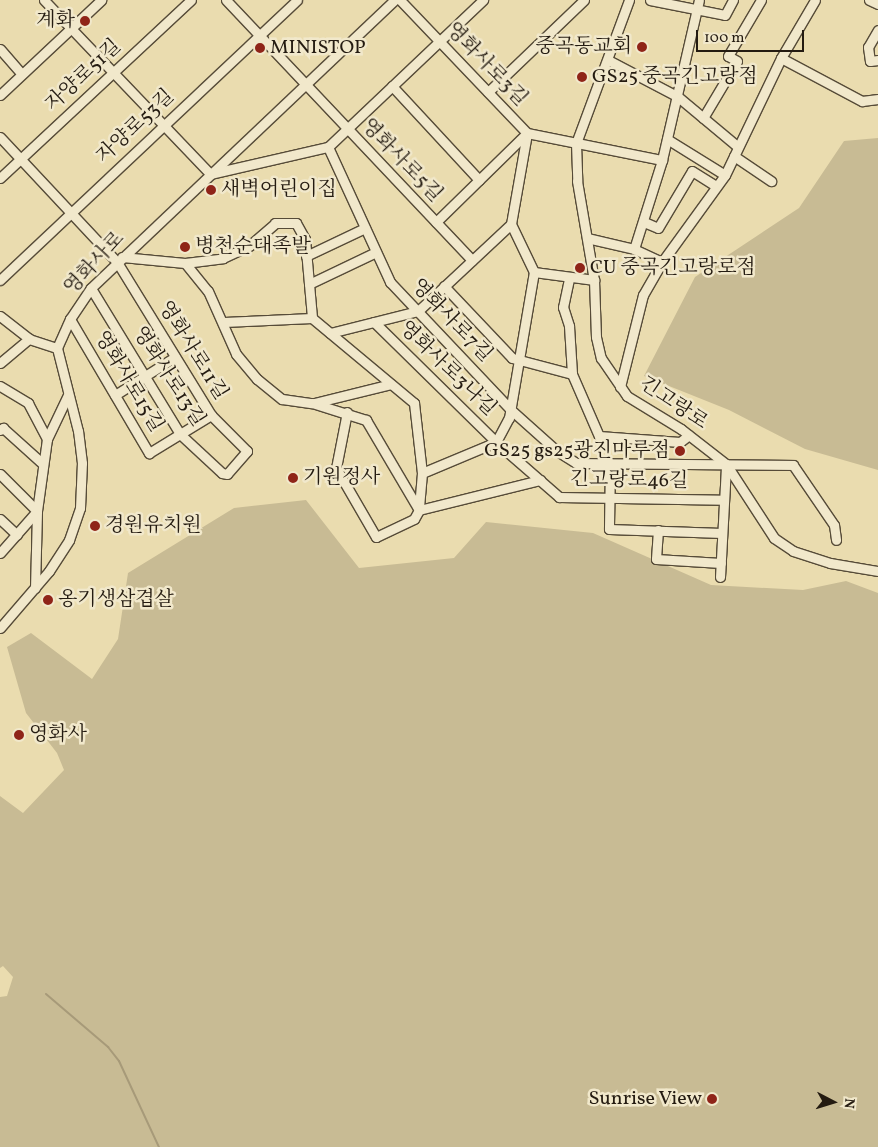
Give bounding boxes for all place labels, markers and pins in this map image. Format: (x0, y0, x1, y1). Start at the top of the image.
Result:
place label: 계화 (36, 9, 75, 33)
marker: 계화 (79, 15, 91, 27)
place label: 중곡동교회 (535, 35, 632, 59)
place label: MINISTOP (270, 36, 366, 60)
marker: 중곡동교회 (636, 41, 648, 53)
marker: MINISTOP (254, 42, 266, 54)
place label: GS25 중곡긴고랑점 (592, 65, 758, 89)
marker: GS25 중곡긴고랑점 (576, 71, 588, 83)
place label: 새벽어린이집 (221, 178, 337, 202)
marker: 새벽어린이집 (205, 184, 217, 196)
place label: 병천순대족발 (195, 235, 311, 259)
marker: 병천순대족발 (179, 241, 191, 253)
place label: CU 중곡긴고랑로점 (590, 256, 756, 280)
marker: CU 중곡긴고랑로점 (574, 262, 586, 274)
place label: GS25 gs25광진마루점 (484, 439, 670, 463)
marker: GS25 gs25광진마루점 (674, 445, 686, 457)
place label: 기원정사 (303, 466, 380, 490)
marker: 기원정사 (287, 472, 299, 484)
place label: 경원유치원 (105, 514, 202, 538)
marker: 경원유치원 (89, 520, 101, 532)
place label: 옹기생삼겹살 (58, 588, 174, 612)
marker: 옹기생삼겹살 (42, 594, 54, 606)
place label: 영화사 (29, 723, 87, 747)
marker: 영화사 (13, 729, 25, 741)
place label: Sunrise View (588, 1087, 702, 1111)
marker: Sunrise View (706, 1093, 718, 1105)

